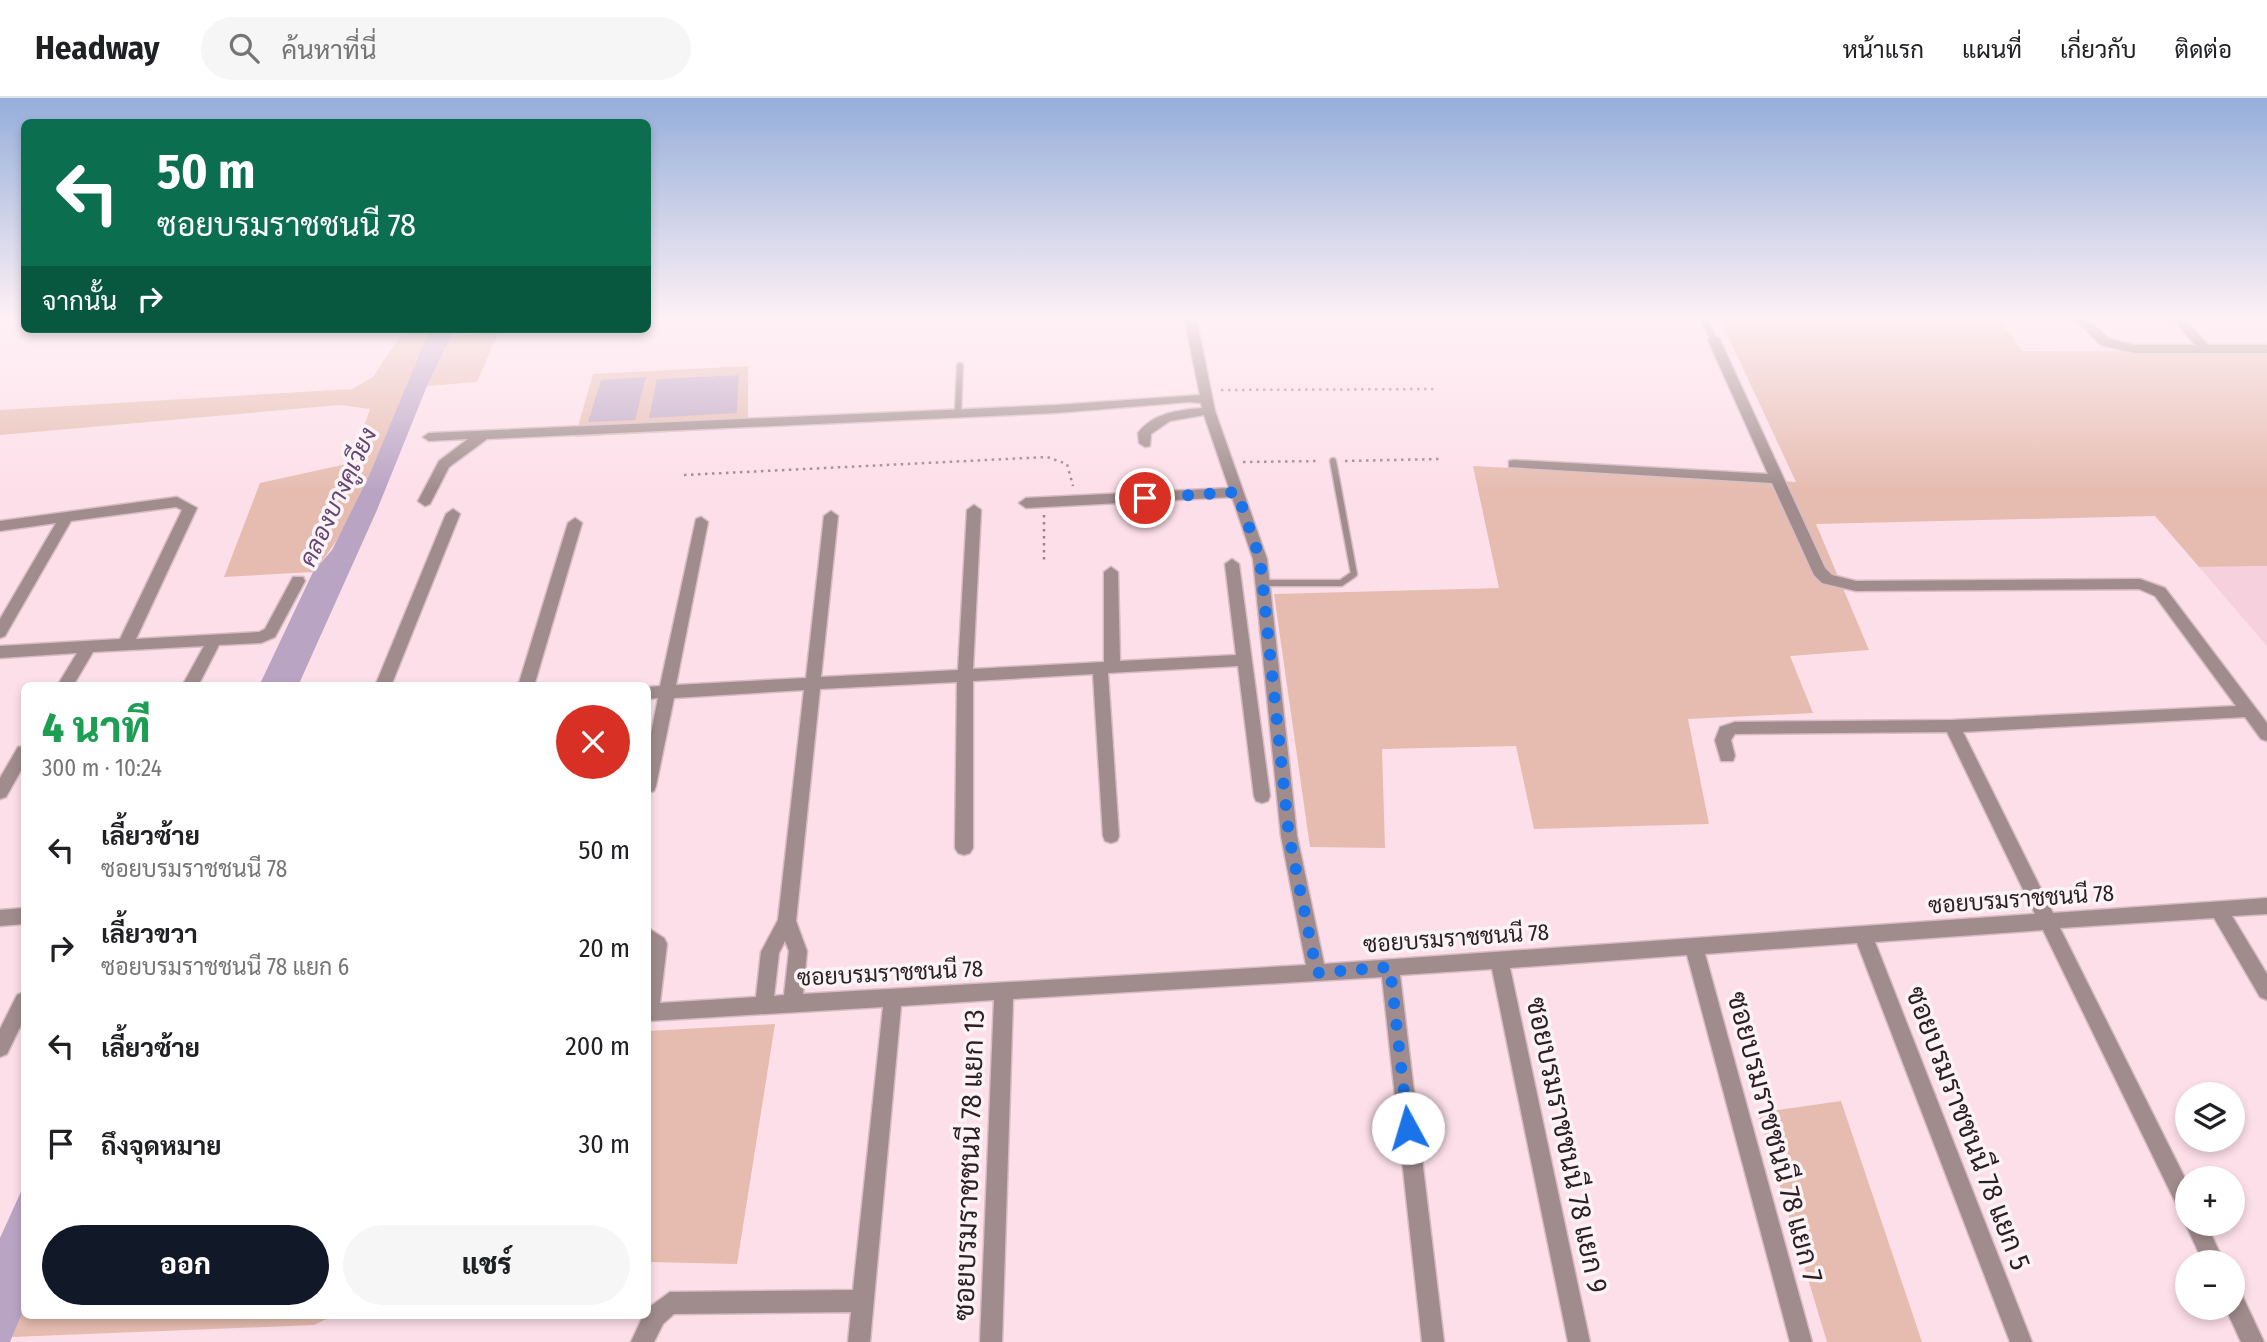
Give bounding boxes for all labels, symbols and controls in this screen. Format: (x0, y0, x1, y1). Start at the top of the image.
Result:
search box (201, 17, 691, 80)
text: Headway (35, 28, 159, 68)
icon: search (225, 29, 263, 67)
text: ค้นหาที่นี่ (281, 35, 377, 66)
text: หน้าแรก (1843, 36, 1924, 64)
text: แผนที่ (1962, 36, 2022, 64)
text: เกี่ยวกับ (2060, 36, 2137, 64)
text: ติดต่อ (2175, 36, 2232, 64)
text: 50 m (157, 142, 255, 201)
icon: left (42, 147, 133, 238)
text: ซอยบรมราชชนนี 78 (157, 206, 416, 244)
icon: right (131, 280, 169, 318)
text: จากนั้น (42, 286, 117, 317)
water label: คลองบางคูเวียง (293, 422, 385, 572)
pin (1115, 468, 1175, 528)
icon: arrive (1126, 479, 1164, 517)
text: 4 นาที (42, 703, 150, 753)
button: close (556, 705, 630, 779)
text: 300 m · 10:24 (42, 754, 162, 782)
text: เลี้ยวซ้าย (101, 821, 200, 852)
icon: left (42, 831, 80, 869)
text: 50 m (578, 835, 630, 866)
text: ซอยบรมราชชนนี 78 (101, 855, 287, 883)
street label: ซอยบรมราชชนนี 78 (1927, 878, 2115, 919)
street label: ซอยบรมราชชนนี 78 (1362, 917, 1550, 958)
text: เลี้ยวขวา (101, 919, 198, 950)
icon: right (42, 929, 80, 967)
text: 20 m (579, 933, 630, 964)
text: ซอยบรมราชชนนี 78 แยก 6 (101, 953, 349, 981)
street label: ซอยบรมราชชนนี 78 (796, 953, 984, 992)
street label: ซอยบรมราชชนนี 78 แยก 5 (1899, 981, 2039, 1274)
street label: ซอยบรมราชชนนี 78 แยก 7 (1720, 988, 1832, 1286)
street label: ซอยบรมราชชนนี 78 แยก 9 (1519, 994, 1616, 1296)
street label: ซอยบรมราชชนนี 78 แยก 13 (945, 1009, 991, 1321)
icon: left (42, 1027, 80, 1065)
text: 200 m (565, 1031, 630, 1062)
text: เลี้ยวซ้าย (101, 1033, 200, 1064)
map controls (2175, 1082, 2245, 1320)
button: layers (2175, 1082, 2245, 1152)
position arrow (1371, 1091, 1445, 1165)
icon: arrive (42, 1125, 80, 1163)
text: 30 m (579, 1129, 630, 1160)
text: ถึงจุดหมาย (101, 1131, 222, 1162)
button: + (2175, 1166, 2245, 1236)
button: ออก (42, 1225, 329, 1305)
button: แชร์ (343, 1225, 630, 1305)
button: − (2175, 1250, 2245, 1320)

